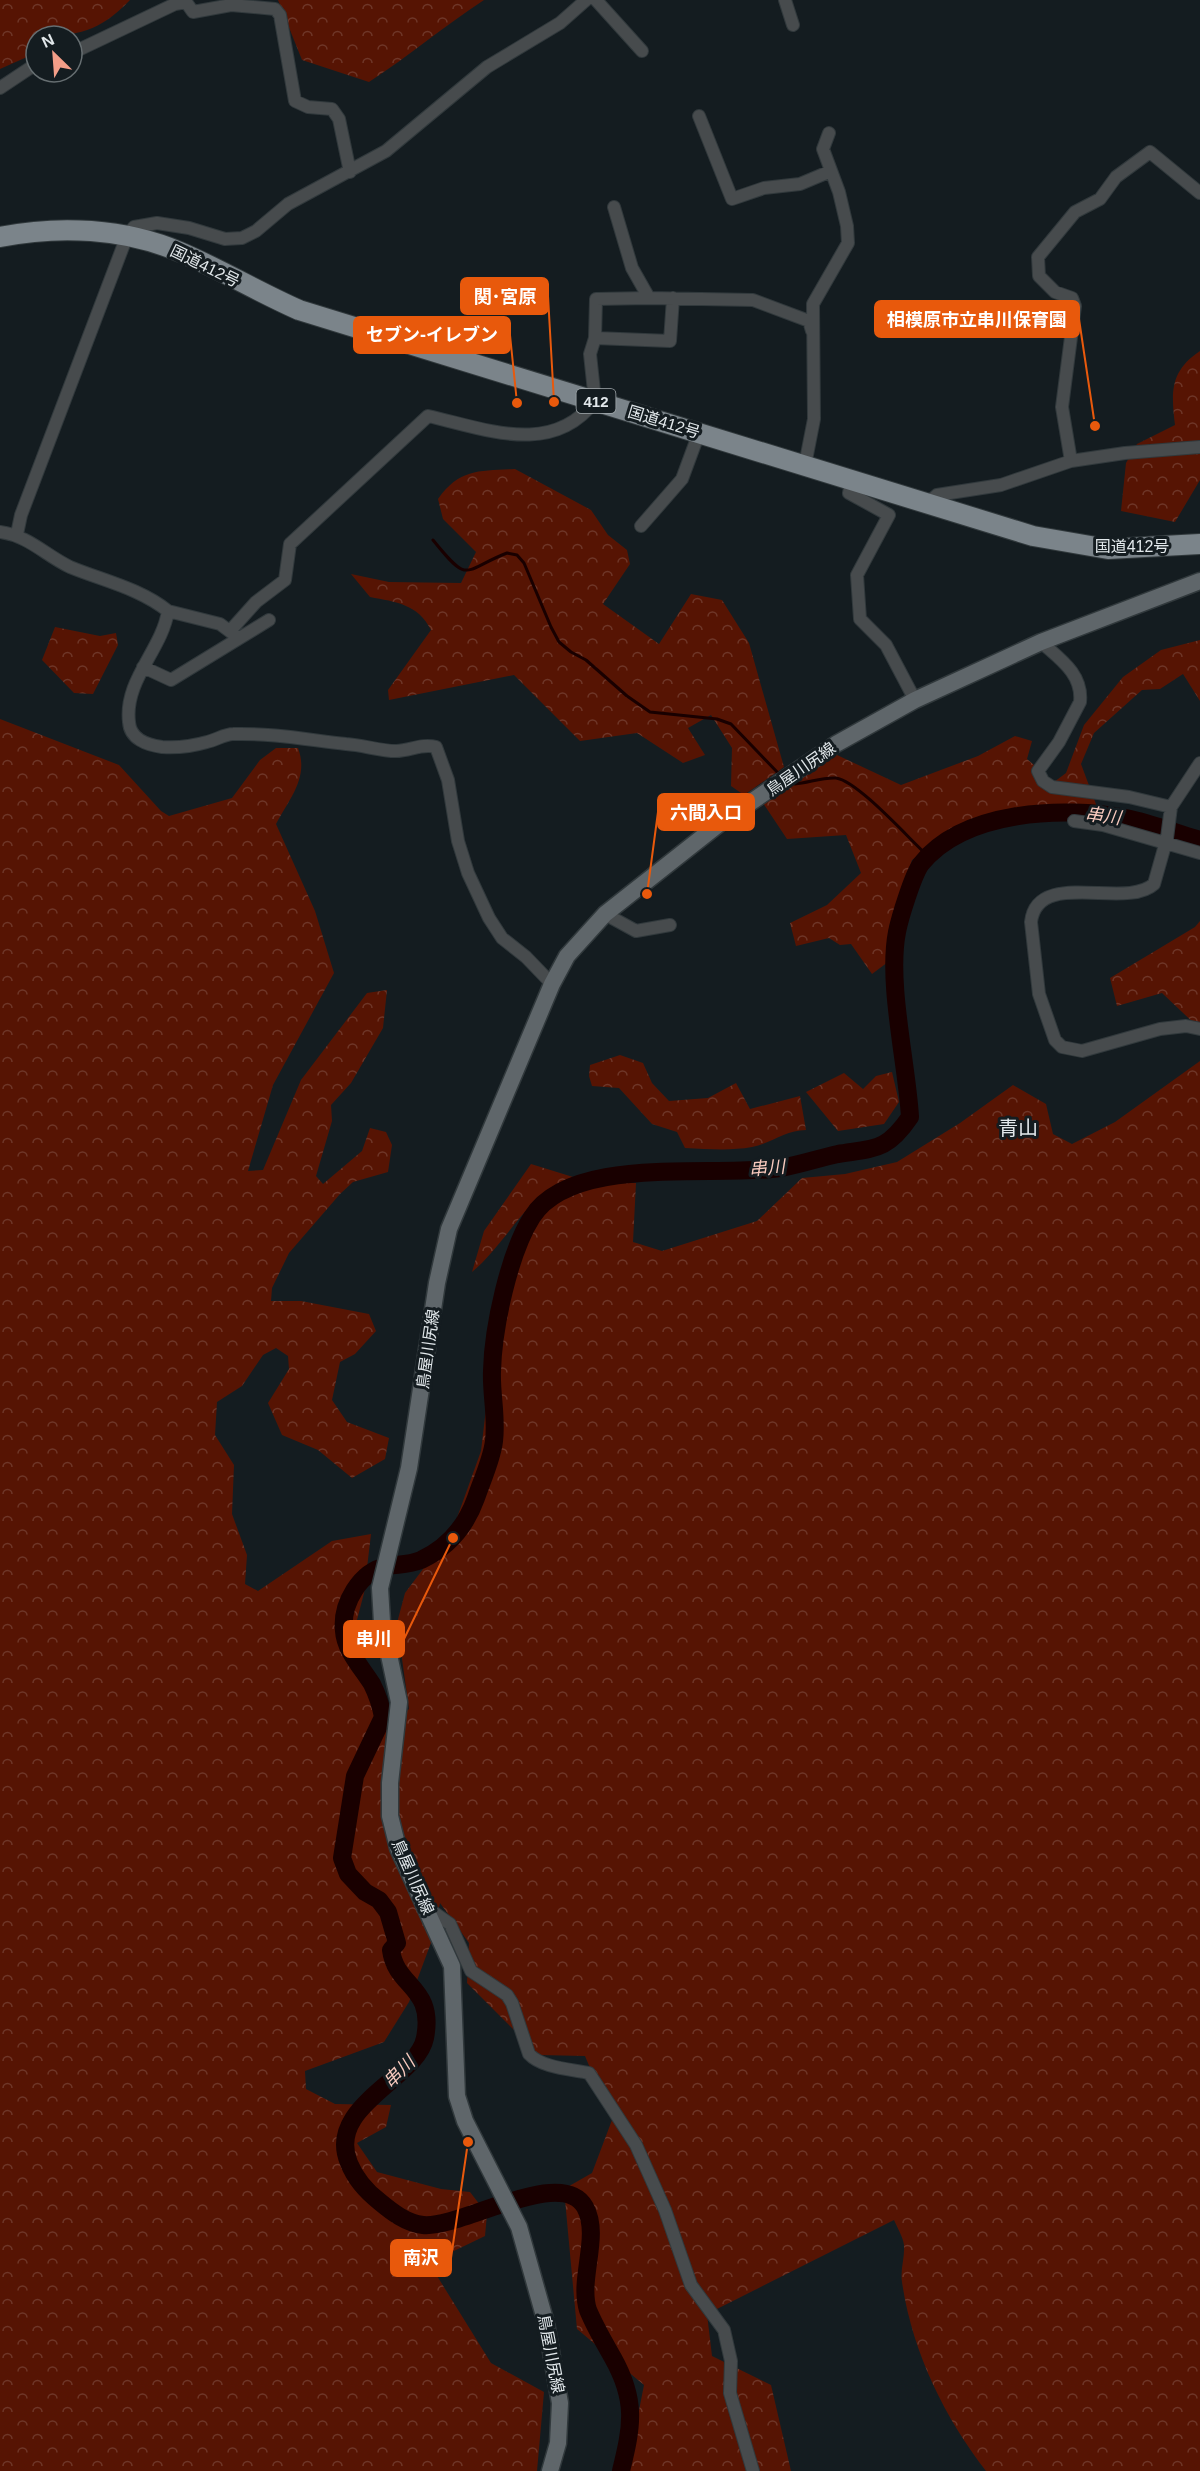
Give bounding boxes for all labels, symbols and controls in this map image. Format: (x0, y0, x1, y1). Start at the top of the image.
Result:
north arrow (24, 24, 84, 84)
text: N (39, 31, 57, 51)
street label: 国道412号 (168, 242, 242, 290)
callout: 関･宮原 (461, 278, 548, 314)
text: 関･宮原 (474, 287, 537, 307)
callout: 相模原市立串川保育園 (875, 301, 1079, 337)
text: 相模原市立串川保育園 (887, 310, 1067, 330)
callout: セブン-イレブン (354, 317, 510, 353)
text: セブン-イレブン (366, 325, 498, 345)
road number: 412 (576, 389, 616, 413)
street label: 国道412号 (626, 403, 702, 441)
street label: 国道412号 (1095, 538, 1169, 555)
street label: 鳥屋川尻線 (763, 739, 839, 799)
callout: 六間入口 (658, 794, 754, 830)
text: 六間入口 (670, 803, 742, 823)
water label: 串川 (1084, 804, 1124, 828)
district label: 青山 (998, 1117, 1038, 1139)
water label: 串川 (748, 1156, 788, 1180)
street label: 鳥屋川尻線 (414, 1308, 442, 1390)
callout: 串川 (344, 1621, 404, 1657)
text: 串川 (356, 1629, 392, 1649)
street label: 鳥屋川尻線 (389, 1837, 437, 1917)
water label: 串川 (379, 2051, 420, 2092)
callout: 南沢 (391, 2240, 451, 2276)
text: 南沢 (403, 2248, 439, 2268)
street label: 鳥屋川尻線 (535, 2313, 567, 2395)

